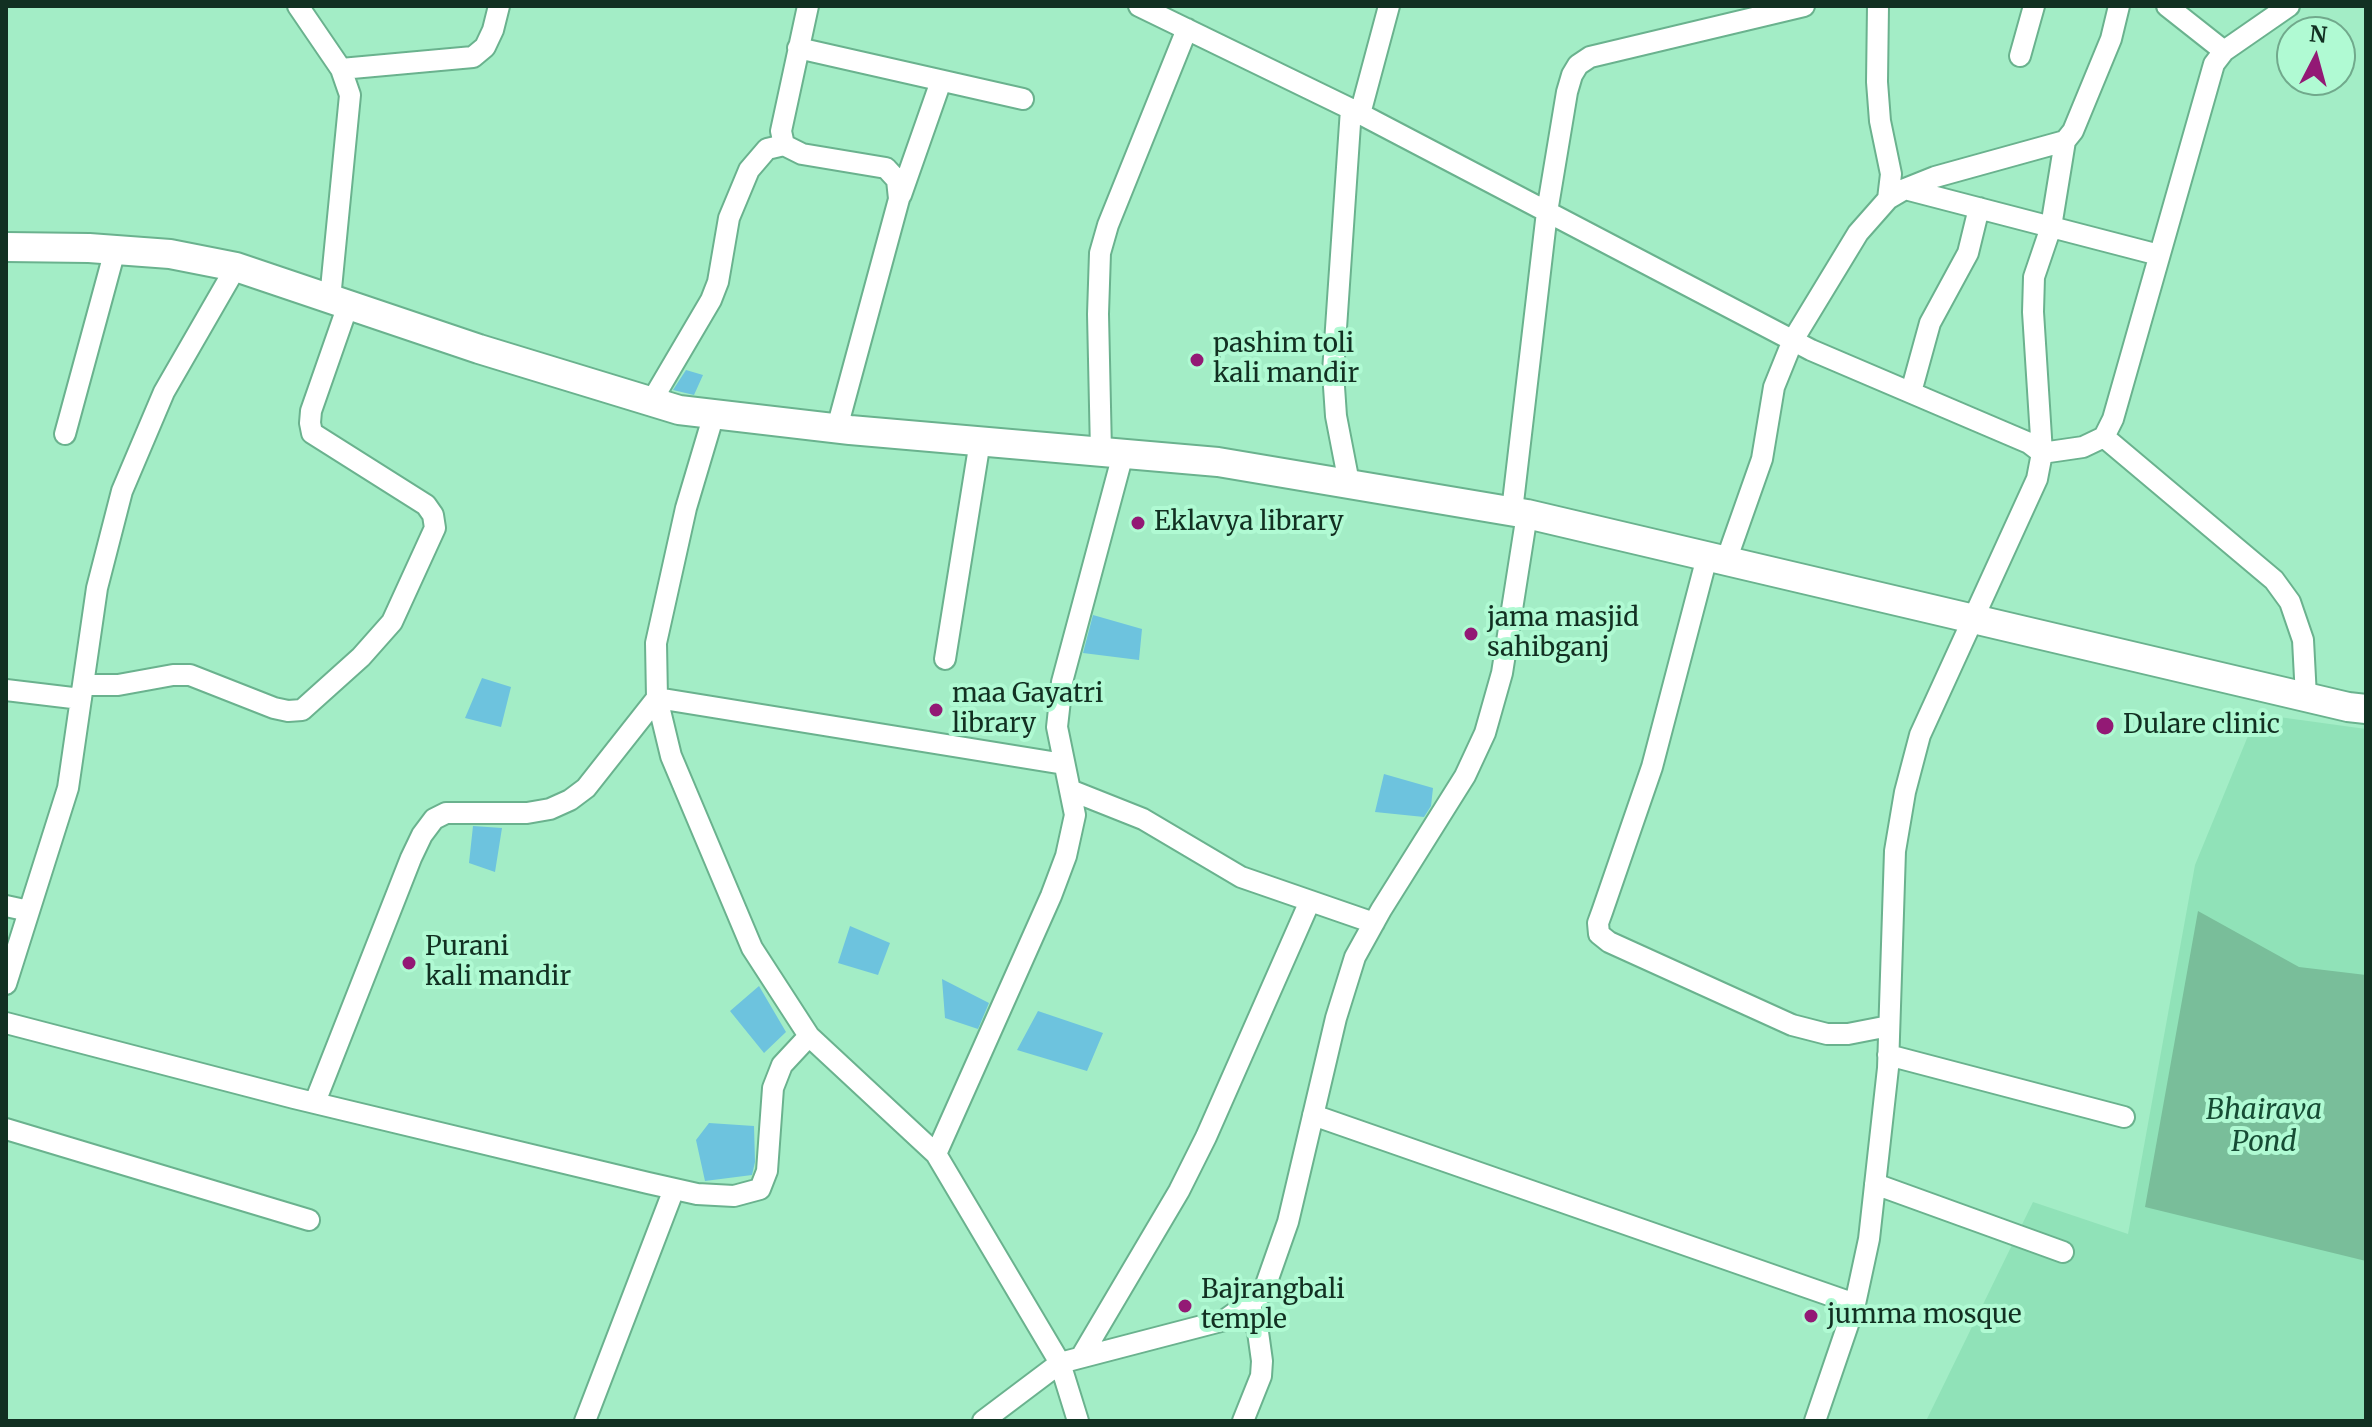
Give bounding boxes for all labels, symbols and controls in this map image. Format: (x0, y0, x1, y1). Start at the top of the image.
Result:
north arrow (2276, 16, 2356, 96)
text: N (2308, 19, 2328, 49)
place label: pashim toli kali mandir (1213, 329, 1359, 390)
marker: pashim toli kali mandir (1188, 351, 1206, 369)
place label: Eklavya library (1154, 507, 1344, 539)
marker: Eklavya library (1129, 514, 1147, 532)
place label: jama masjid sahibganj (1487, 603, 1639, 664)
marker: jama masjid sahibganj (1462, 625, 1480, 643)
place label: maa Gayatri library (952, 679, 1104, 740)
marker: maa Gayatri library (927, 701, 945, 719)
place label: Dulare clinic (2123, 710, 2280, 742)
marker: Dulare clinic (2094, 715, 2116, 737)
place label: Purani kali mandir (425, 932, 571, 994)
marker: Purani kali mandir (400, 954, 418, 972)
water label: Bhairava Pond (2206, 1094, 2322, 1160)
place label: Bajrangbali temple (1201, 1275, 1345, 1336)
marker: Bajrangbali temple (1176, 1297, 1194, 1315)
place label: jumma mosque (1827, 1300, 2022, 1332)
marker: jumma mosque (1802, 1307, 1820, 1325)

